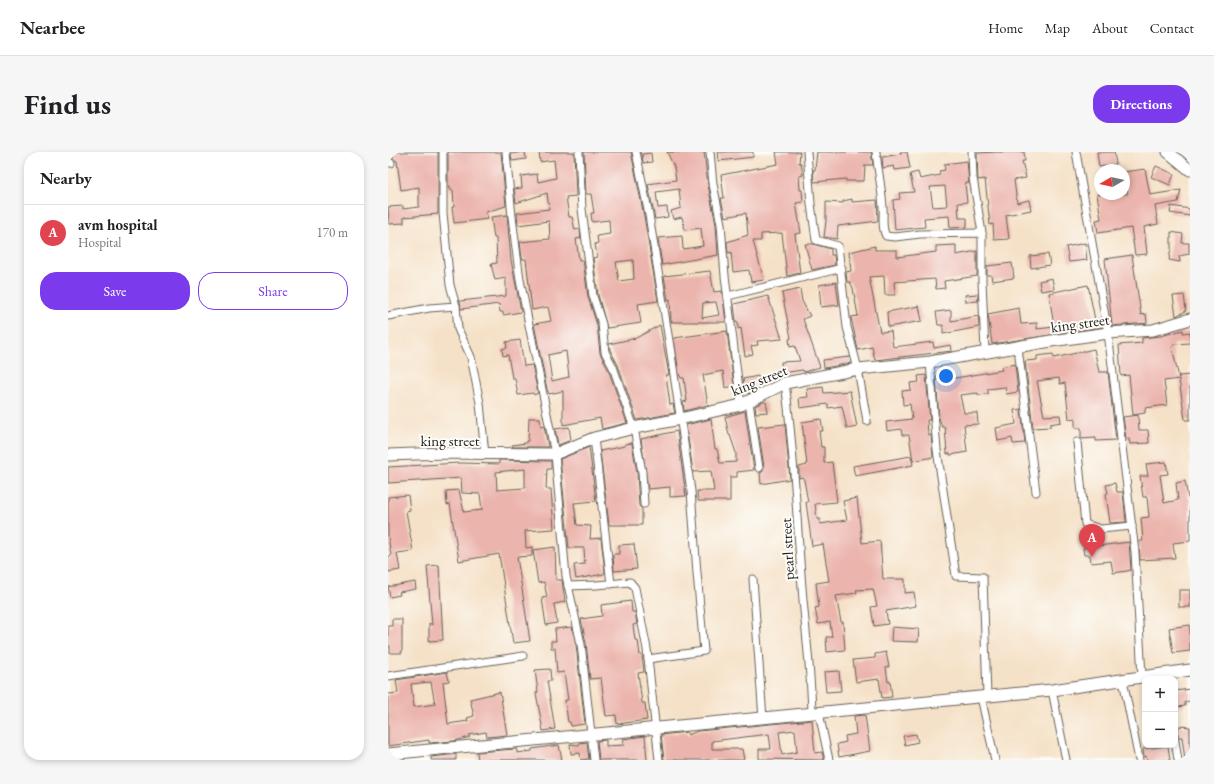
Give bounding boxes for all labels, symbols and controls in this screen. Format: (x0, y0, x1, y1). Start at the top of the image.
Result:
text: Nearbee (20, 15, 85, 40)
text: Home (988, 19, 1023, 37)
text: Map (1045, 19, 1070, 37)
text: About (1092, 19, 1128, 37)
text: Contact (1150, 19, 1194, 37)
button: Directions (1093, 85, 1190, 123)
text: Find us (24, 86, 111, 122)
north arrow (1094, 164, 1130, 200)
text: Nearby (40, 167, 92, 189)
text: avm hospital (78, 215, 158, 234)
text: A (48, 224, 58, 241)
text: 170 m (317, 224, 348, 241)
text: Hospital (78, 234, 122, 251)
button: Save (40, 272, 190, 310)
button: Share (198, 272, 348, 310)
street label: king street (1049, 309, 1111, 337)
street label: king street (728, 360, 790, 400)
your location (936, 366, 956, 386)
street label: king street (421, 431, 480, 450)
street label: pearl street (776, 517, 798, 580)
pin: A (1079, 524, 1105, 557)
map controls (1142, 676, 1178, 748)
button: + (1142, 676, 1178, 712)
button: − (1142, 712, 1178, 748)

